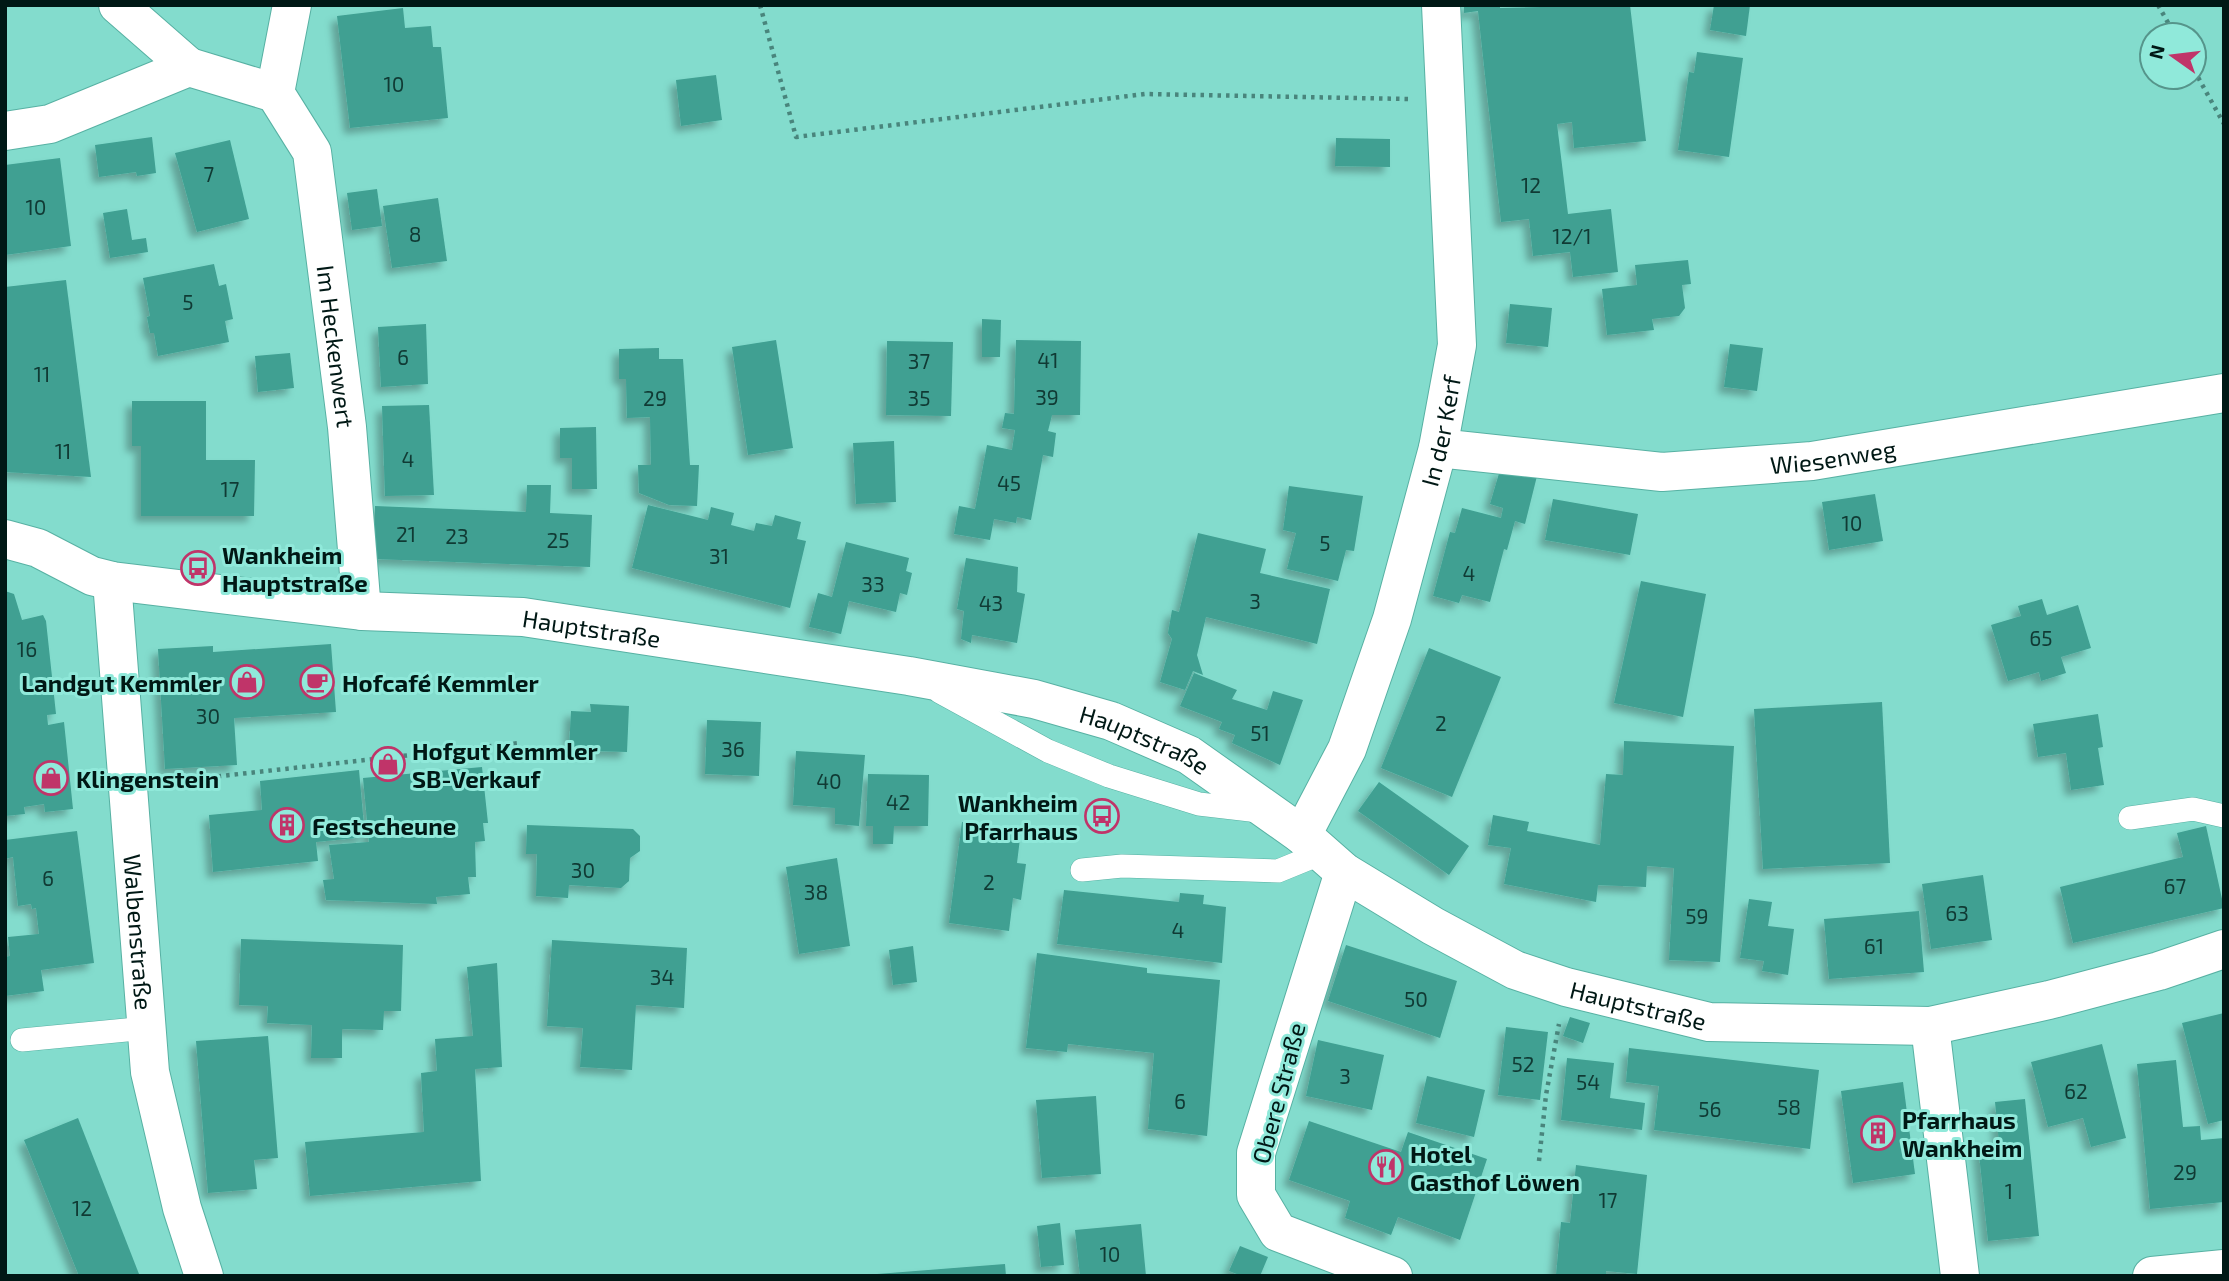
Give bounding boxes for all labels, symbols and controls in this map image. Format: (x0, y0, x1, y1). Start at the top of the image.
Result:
north arrow (2138, 21, 2208, 91)
text: N (2143, 42, 2169, 61)
house number: 10 (383, 71, 405, 96)
house number: 7 (204, 161, 215, 186)
house number: 12 (1521, 172, 1541, 197)
house number: 10 (25, 194, 47, 219)
house number: 8 (409, 221, 421, 246)
house number: 12/1 (1552, 223, 1592, 248)
street label: Im Heckenwert (312, 263, 361, 429)
house number: 5 (182, 289, 194, 314)
house number: 6 (397, 344, 409, 369)
house number: 41 (1037, 347, 1059, 372)
house number: 37 (908, 348, 930, 373)
house number: 11 (34, 361, 50, 386)
street label: In der Kerf (1414, 372, 1466, 489)
house number: 39 (1035, 384, 1059, 409)
house number: 29 (643, 385, 667, 410)
house number: 35 (908, 385, 930, 410)
street label: Wiesenweg (1769, 433, 1898, 479)
house number: 11 (55, 438, 71, 463)
house number: 4 (402, 446, 414, 471)
house number: 45 (997, 470, 1021, 495)
house number: 17 (220, 476, 240, 501)
house number: 10 (1841, 510, 1863, 535)
house number: 21 (396, 521, 416, 546)
house number: 23 (445, 523, 469, 548)
house number: 25 (546, 527, 570, 552)
house number: 5 (1319, 530, 1331, 555)
place label: Wankheim Hauptstraße (222, 540, 368, 597)
house number: 31 (709, 543, 729, 568)
bus stop icon: Wankheim Hauptstraße (179, 549, 217, 587)
house number: 4 (1463, 560, 1475, 585)
house number: 33 (861, 571, 885, 596)
house number: 3 (1249, 588, 1261, 613)
house number: 43 (979, 590, 1003, 615)
street label: Hauptstraße (521, 603, 663, 652)
house number: 65 (2029, 625, 2053, 650)
house number: 16 (17, 636, 37, 661)
shop icon: Landgut Kemmler (228, 663, 266, 701)
cafe icon: Hofcafé Kemmler (298, 663, 336, 701)
place label: Landgut Kemmler (21, 668, 223, 697)
place label: Hofcafé Kemmler (342, 668, 539, 697)
street label: Hauptstraße (1076, 698, 1216, 780)
house number: 30 (196, 703, 220, 728)
house number: 2 (1435, 710, 1447, 735)
house number: 51 (1250, 720, 1270, 745)
place label: Hofgut Kemmler SB-Verkauf (412, 736, 599, 793)
house number: 36 (721, 736, 745, 761)
shop icon: Hofgut Kemmler SB-Verkauf (369, 745, 407, 783)
shop icon: Klingenstein (32, 759, 70, 797)
place label: Klingenstein (76, 764, 219, 793)
house number: 40 (816, 768, 842, 793)
place label: Wankheim Pfarrhaus (958, 788, 1078, 845)
house number: 42 (886, 789, 910, 814)
bus stop icon: Wankheim Pfarrhaus (1083, 797, 1121, 835)
building icon: Festscheune (268, 806, 306, 844)
place label: Festscheune (312, 811, 456, 840)
street label: Walbenstraße (119, 853, 160, 1011)
house number: 30 (571, 857, 595, 882)
house number: 6 (42, 865, 54, 890)
house number: 2 (983, 869, 995, 894)
house number: 67 (2164, 873, 2187, 898)
house number: 38 (804, 879, 828, 904)
house number: 63 (1945, 900, 1969, 925)
house number: 59 (1685, 903, 1709, 928)
house number: 4 (1172, 917, 1184, 942)
house number: 61 (1864, 933, 1884, 958)
house number: 34 (650, 964, 674, 989)
street label: Hauptstraße (1567, 974, 1709, 1035)
house number: 50 (1404, 986, 1428, 1011)
street label: Obere Straße (1245, 1019, 1311, 1167)
house number: 52 (1511, 1051, 1535, 1076)
house number: 3 (1339, 1063, 1351, 1088)
house number: 54 (1576, 1069, 1600, 1094)
house number: 62 (2064, 1078, 2088, 1103)
house number: 6 (1174, 1088, 1186, 1113)
house number: 58 (1777, 1094, 1801, 1119)
house number: 56 (1698, 1096, 1722, 1121)
place label: Pfarrhaus Wankheim (1902, 1105, 2022, 1162)
building icon: Pfarrhaus Wankheim (1859, 1114, 1897, 1152)
place label: Hotel Gasthof Löwen (1410, 1139, 1580, 1196)
restaurant icon: Hotel Gasthof Löwen (1367, 1148, 1405, 1186)
house number: 29 (2173, 1159, 2197, 1184)
house number: 1 (2005, 1178, 2013, 1203)
house number: 17 (1598, 1187, 1618, 1212)
house number: 12 (72, 1195, 92, 1220)
house number: 10 (1099, 1241, 1121, 1266)

